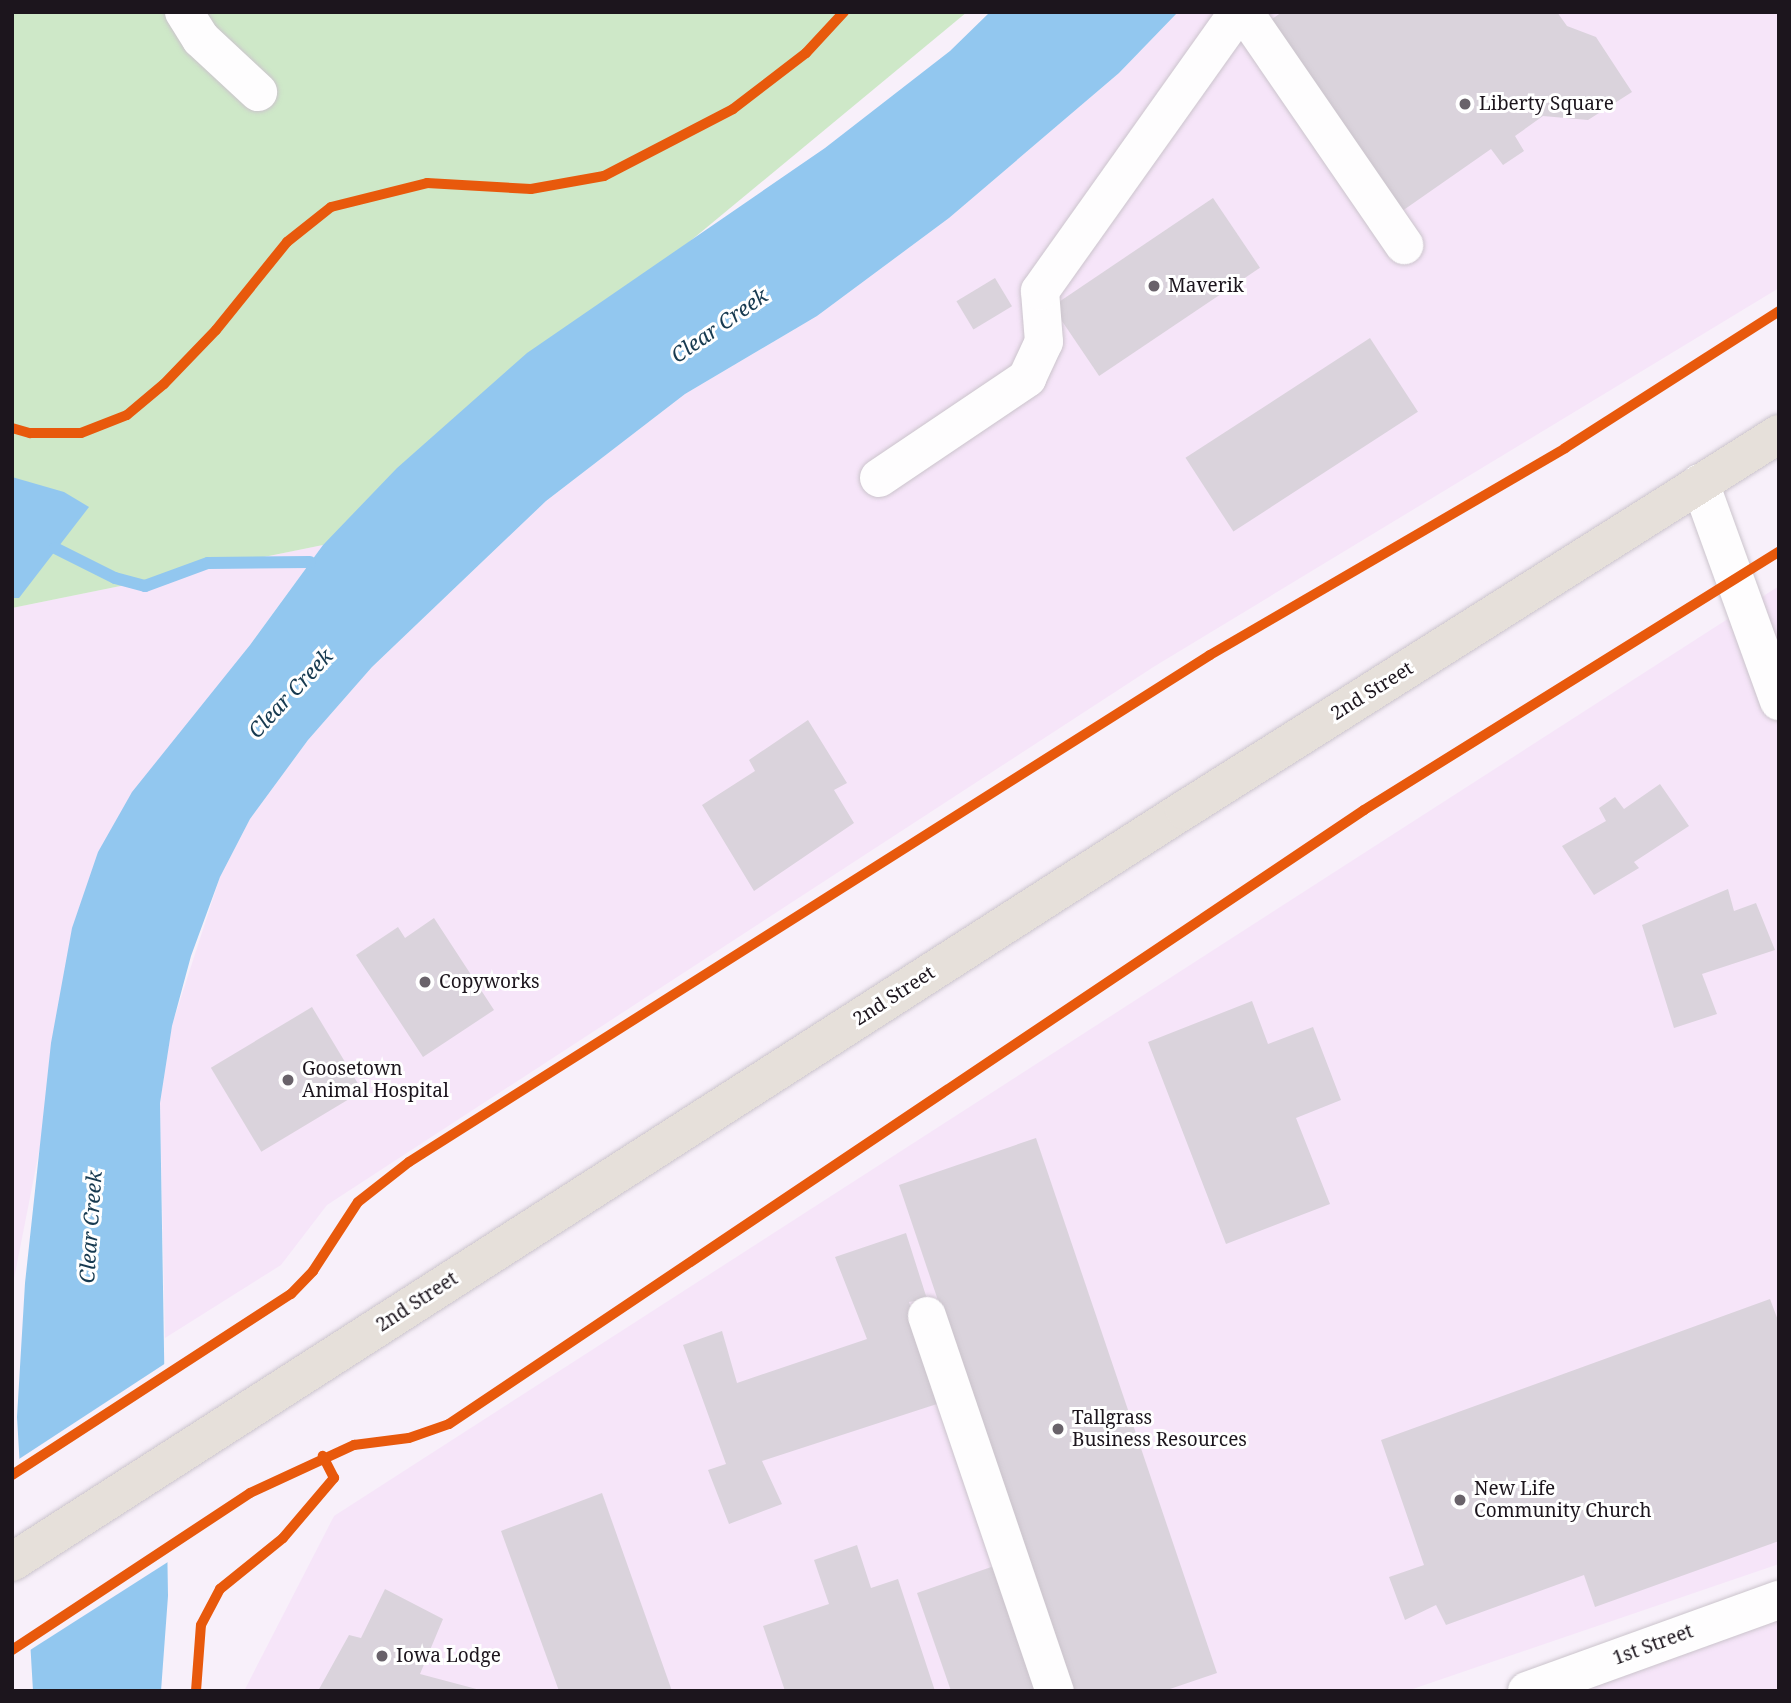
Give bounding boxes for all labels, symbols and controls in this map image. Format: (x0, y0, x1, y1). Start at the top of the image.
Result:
place label: Liberty Square (1479, 93, 1614, 115)
marker: Liberty Square (1457, 96, 1473, 112)
place label: Maverik (1168, 275, 1244, 297)
marker: Maverik (1146, 278, 1162, 294)
water label: Clear Creek (666, 282, 772, 368)
water label: Clear Creek (242, 643, 338, 743)
street label: 2nd Street (1327, 657, 1417, 725)
street label: 2nd Street (849, 961, 939, 1031)
place label: Copyworks (439, 971, 540, 993)
marker: Copyworks (417, 974, 433, 990)
place label: Goosetown Animal Hospital (302, 1058, 449, 1102)
marker: Goosetown Animal Hospital (280, 1072, 296, 1088)
water label: Clear Creek (74, 1170, 106, 1284)
street label: 2nd Street (372, 1267, 462, 1337)
place label: Tallgrass Business Resources (1072, 1407, 1247, 1451)
marker: Tallgrass Business Resources (1050, 1421, 1066, 1437)
place label: New Life Community Church (1474, 1478, 1651, 1522)
marker: New Life Community Church (1452, 1492, 1468, 1508)
street label: 1st Street (1610, 1620, 1696, 1670)
place label: Iowa Lodge (396, 1645, 501, 1667)
marker: Iowa Lodge (374, 1648, 390, 1664)

